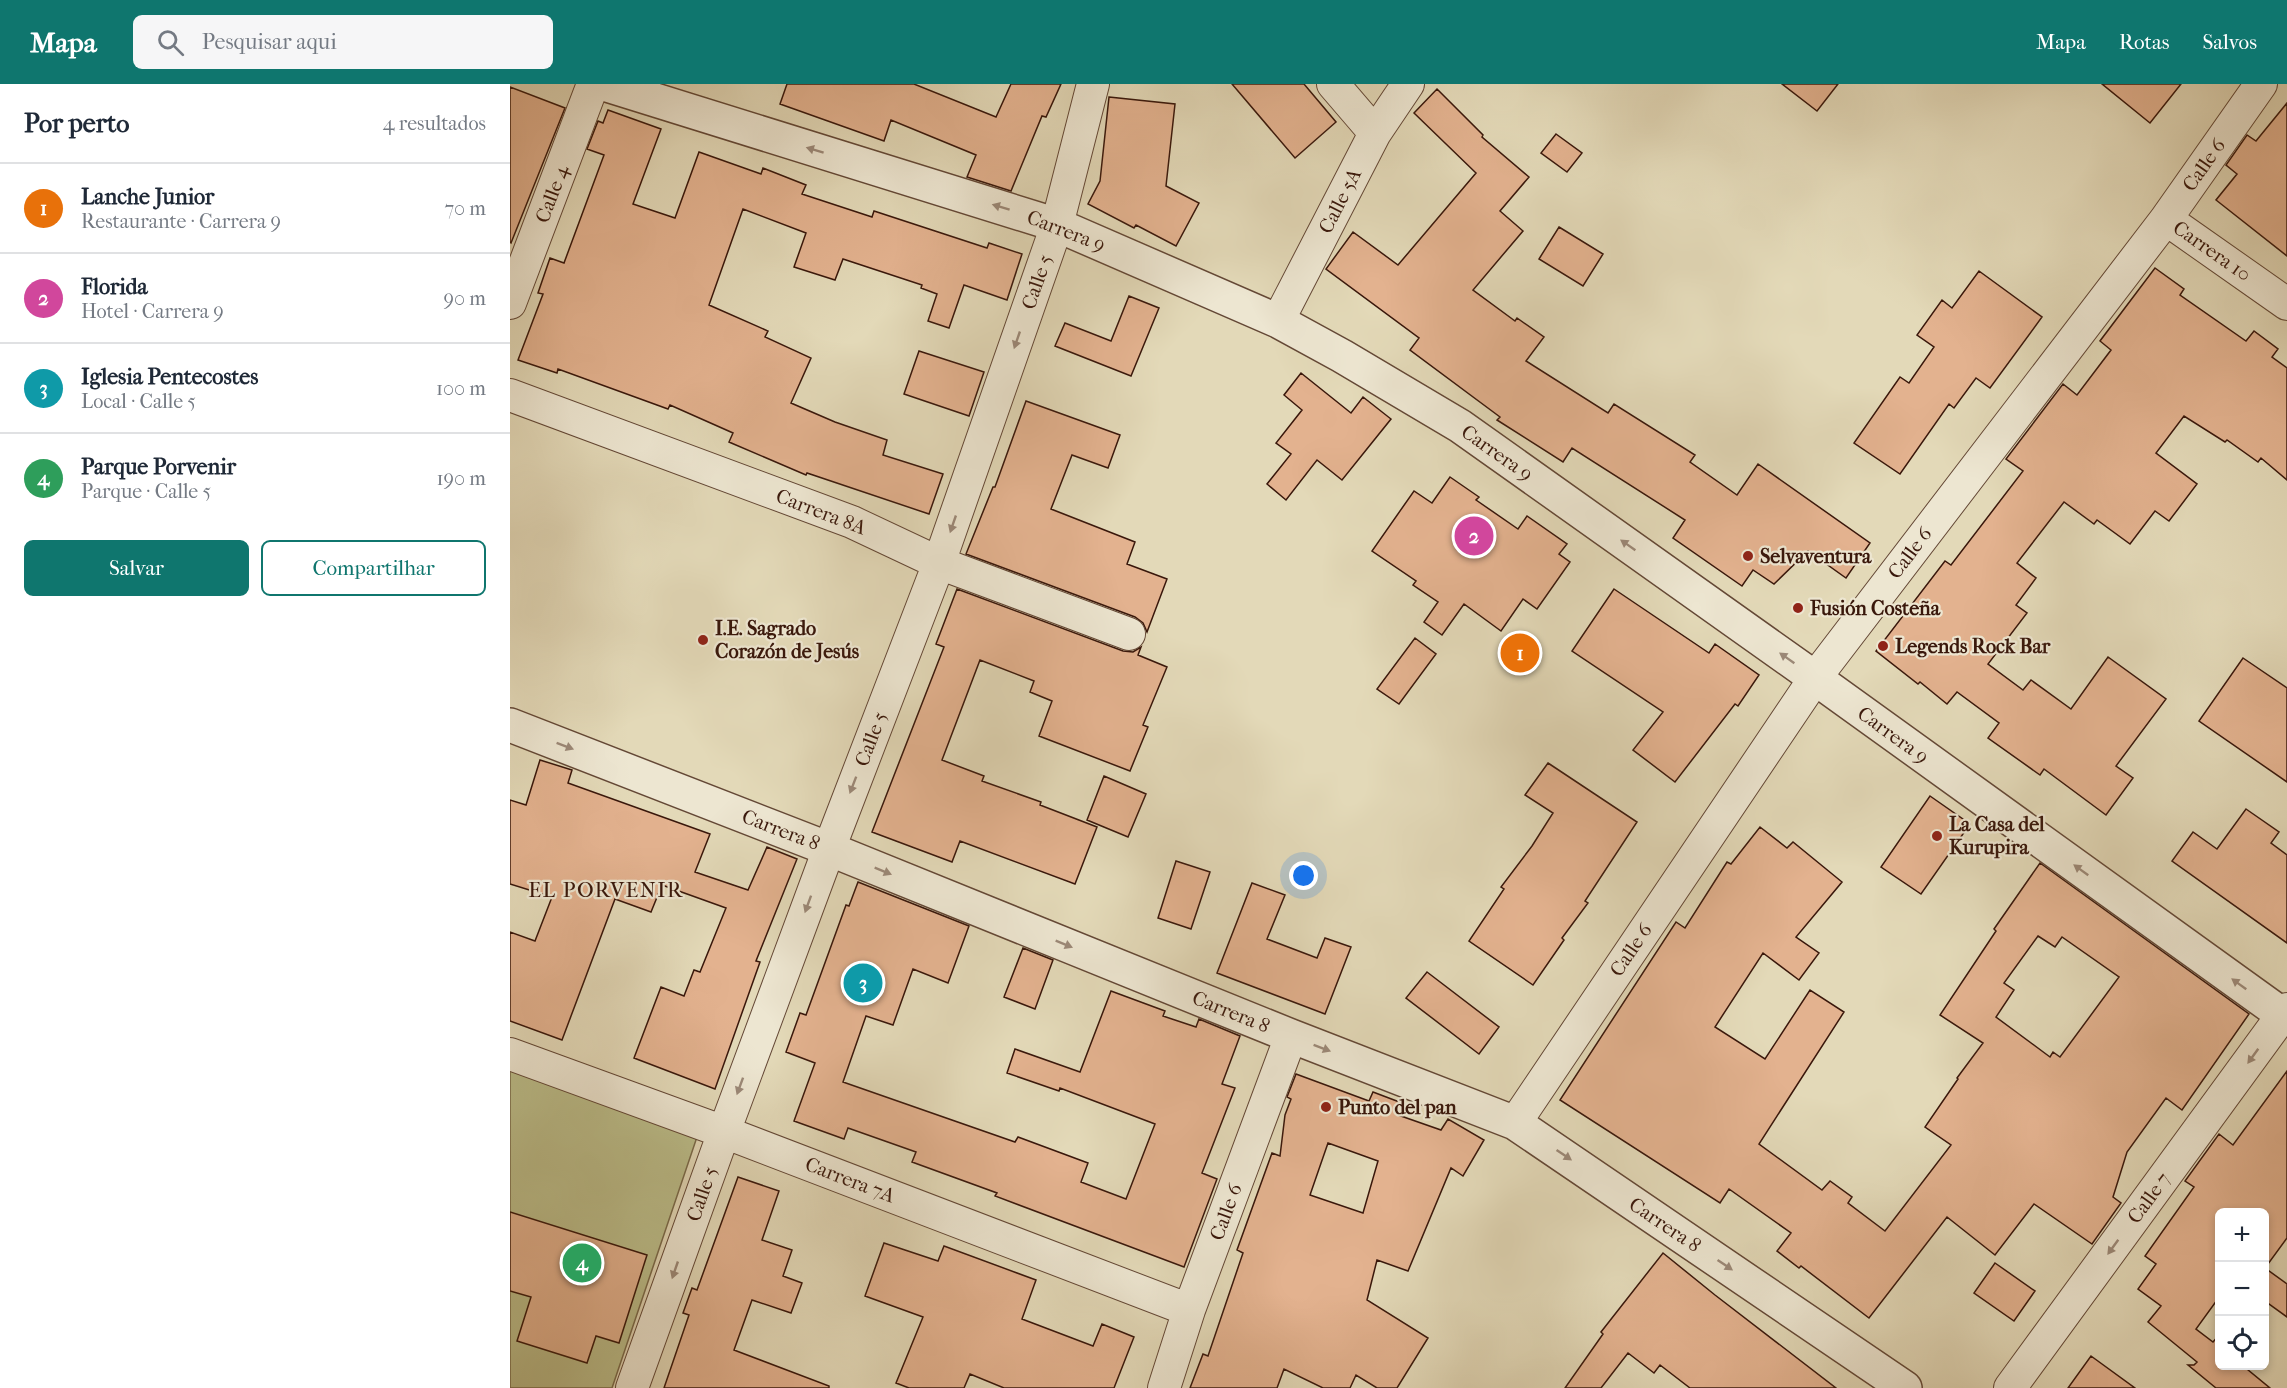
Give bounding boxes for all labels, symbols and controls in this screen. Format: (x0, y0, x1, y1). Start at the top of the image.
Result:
search box (133, 15, 553, 69)
text: Mapa (30, 26, 97, 59)
icon: search (154, 26, 187, 59)
text: Pesquisar aqui (202, 29, 337, 55)
text: Mapa (2036, 30, 2086, 54)
text: Rotas (2119, 30, 2169, 54)
text: Salvos (2202, 30, 2257, 54)
text: Por perto (24, 108, 129, 139)
text: 4 resultados (383, 112, 486, 135)
street label: Calle 6 (2178, 134, 2230, 196)
one-way arrow (806, 144, 824, 154)
street label: Calle 4 (531, 161, 574, 226)
street label: Calle 5A (1314, 164, 1366, 237)
text: Lanche Junior (81, 184, 214, 210)
text: 1 (40, 197, 47, 220)
text: 70 m (444, 197, 486, 220)
one-way arrow (992, 202, 1010, 212)
street label: Carrera 9 (1024, 206, 1108, 256)
text: Restaurante · Carrera 9 (81, 210, 281, 233)
street label: Carrera 10 (2169, 216, 2255, 286)
street label: Calle 5 (1017, 252, 1057, 312)
text: Florida (81, 274, 148, 300)
text: 2 (38, 287, 49, 310)
text: 90 m (444, 287, 486, 310)
text: Hotel · Carrera 9 (81, 300, 224, 323)
one-way arrow (1011, 331, 1021, 349)
text: Iglesia Pentecostes (81, 364, 258, 390)
text: 3 (39, 377, 48, 400)
text: 100 m (436, 377, 486, 400)
text: Local · Calle 5 (81, 390, 196, 413)
street label: Carrera 9 (1457, 420, 1537, 486)
text: Parque Porvenir (81, 454, 236, 480)
text: 4 (38, 467, 49, 490)
text: 190 m (436, 467, 486, 490)
text: Parque · Calle 5 (81, 480, 211, 503)
street label: Carrera 8A (773, 484, 870, 540)
pin: 2 (1454, 514, 1494, 558)
one-way arrow (947, 515, 957, 533)
street label: Calle 6 (1883, 523, 1937, 583)
one-way arrow (1620, 539, 1636, 551)
button: Salvar (24, 540, 249, 596)
button: Compartilhar (261, 540, 486, 596)
place label: Selvaventura (1760, 545, 1872, 568)
marker: Selvaventura (1741, 549, 1755, 563)
place label: Fusión Costeña (1809, 597, 1941, 620)
marker: Fusión Costeña (1791, 601, 1805, 615)
place label: I.E. Sagrado Corazón de Jesús (715, 617, 860, 663)
pin: 1 (1500, 630, 1540, 676)
marker: I.E. Sagrado Corazón de Jesús (696, 633, 710, 647)
place label: Legends Rock Bar (1895, 635, 2051, 658)
marker: Legends Rock Bar (1876, 639, 1890, 653)
one-way arrow (1779, 652, 1795, 664)
street label: Carrera 9 (1853, 702, 1933, 768)
street label: Calle 5 (850, 709, 892, 769)
one-way arrow (556, 742, 574, 752)
one-way arrow (848, 776, 858, 794)
street label: Carrera 8 (739, 805, 823, 855)
place label: La Casa del Kurupira (1949, 813, 2045, 859)
marker: La Casa del Kurupira (1930, 829, 1944, 843)
your location (1289, 861, 1318, 890)
one-way arrow (2074, 864, 2090, 876)
one-way arrow (874, 867, 892, 876)
district label: EL PORVENIR (528, 878, 684, 902)
one-way arrow (803, 895, 813, 913)
street label: Calle 6 (1605, 919, 1657, 981)
one-way arrow (1055, 939, 1073, 949)
pin: 3 (844, 960, 882, 1006)
one-way arrow (2232, 978, 2248, 990)
street label: Carrera 8 (1189, 986, 1273, 1038)
one-way arrow (1314, 1044, 1332, 1054)
one-way arrow (2247, 1048, 2259, 1063)
one-way arrow (735, 1078, 745, 1096)
place label: Punto del pan (1338, 1096, 1457, 1119)
marker: Punto del pan (1319, 1100, 1333, 1114)
one-way arrow (1555, 1150, 1572, 1161)
street label: Carrera 7A (802, 1152, 899, 1208)
street label: Calle 5 (682, 1164, 722, 1224)
street label: Calle 7 (2123, 1168, 2175, 1228)
street label: Calle 6 (1205, 1180, 1247, 1243)
street label: Carrera 8 (1625, 1193, 1705, 1257)
map controls (2215, 1208, 2269, 1370)
button: + (2215, 1208, 2269, 1262)
one-way arrow (2107, 1239, 2119, 1255)
pin: 4 (562, 1240, 602, 1286)
one-way arrow (1717, 1259, 1733, 1270)
one-way arrow (669, 1261, 679, 1279)
button: − (2215, 1262, 2269, 1316)
button: locate (2215, 1316, 2269, 1370)

